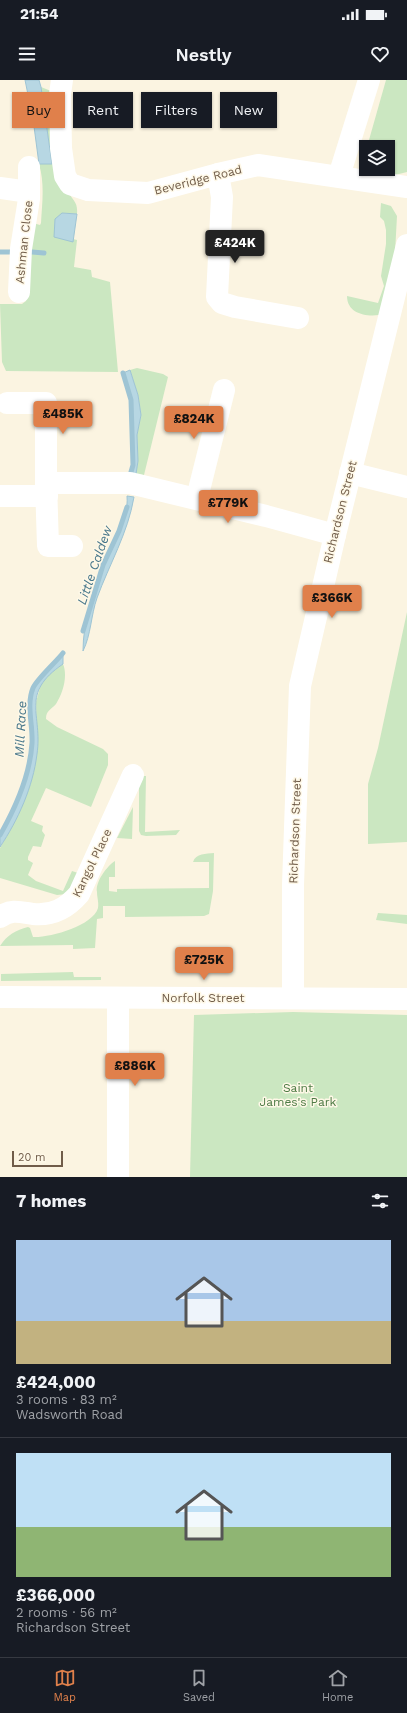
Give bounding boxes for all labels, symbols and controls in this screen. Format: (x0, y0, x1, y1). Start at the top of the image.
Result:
text: 21:54 (20, 5, 58, 23)
icon: menu (16, 43, 38, 65)
icon: heart (369, 43, 391, 65)
text: Nestly (175, 44, 232, 65)
chip: Buy (12, 92, 65, 128)
chip: Rent (73, 92, 133, 128)
chip: Filters (141, 92, 212, 128)
chip: New (220, 92, 277, 128)
map controls (359, 140, 395, 176)
button: layers (359, 140, 395, 176)
street label: Beveridge Road (153, 162, 243, 198)
street label: Ashman Close (13, 200, 35, 284)
pin: £424K (207, 230, 263, 264)
text: £424K (214, 235, 256, 250)
pin: £485K (35, 401, 91, 435)
text: £485K (42, 406, 84, 421)
pin: £824K (166, 406, 222, 440)
text: £824K (173, 411, 215, 426)
street label: Richardson Street (320, 459, 360, 565)
pin: £779K (200, 490, 256, 524)
text: £779K (208, 495, 248, 510)
water label: Little Caldew (74, 523, 115, 606)
pin: £366K (304, 585, 360, 619)
text: £366K (312, 590, 352, 605)
water label: Mill Race (12, 700, 29, 758)
street label: Richardson Street (286, 778, 304, 884)
street label: Kangol Place (69, 826, 115, 899)
pin: £725K (176, 947, 232, 981)
text: £725K (184, 952, 224, 967)
street label: Norfolk Street (162, 991, 244, 1005)
pin: £886K (107, 1053, 163, 1087)
text: £886K (114, 1058, 156, 1073)
park label: Saint James's Park (260, 1081, 337, 1109)
scale bar (12, 1149, 63, 1168)
text: 20 m (18, 1151, 46, 1164)
icon: filters (369, 1190, 391, 1212)
text: 7 homes (16, 1191, 86, 1211)
icon: home (168, 1266, 240, 1338)
text: £424,000 (16, 1372, 96, 1392)
text: 3 rooms · 83 m² (16, 1392, 117, 1407)
text: Wadsworth Road (16, 1407, 123, 1422)
icon: home (168, 1479, 240, 1551)
text: £366,000 (16, 1585, 95, 1605)
text: 2 rooms · 56 m² (16, 1605, 117, 1620)
text: Richardson Street (16, 1620, 130, 1635)
tab: Map (54, 1667, 76, 1704)
tab: Saved (183, 1667, 215, 1704)
tab: Home (322, 1667, 353, 1704)

